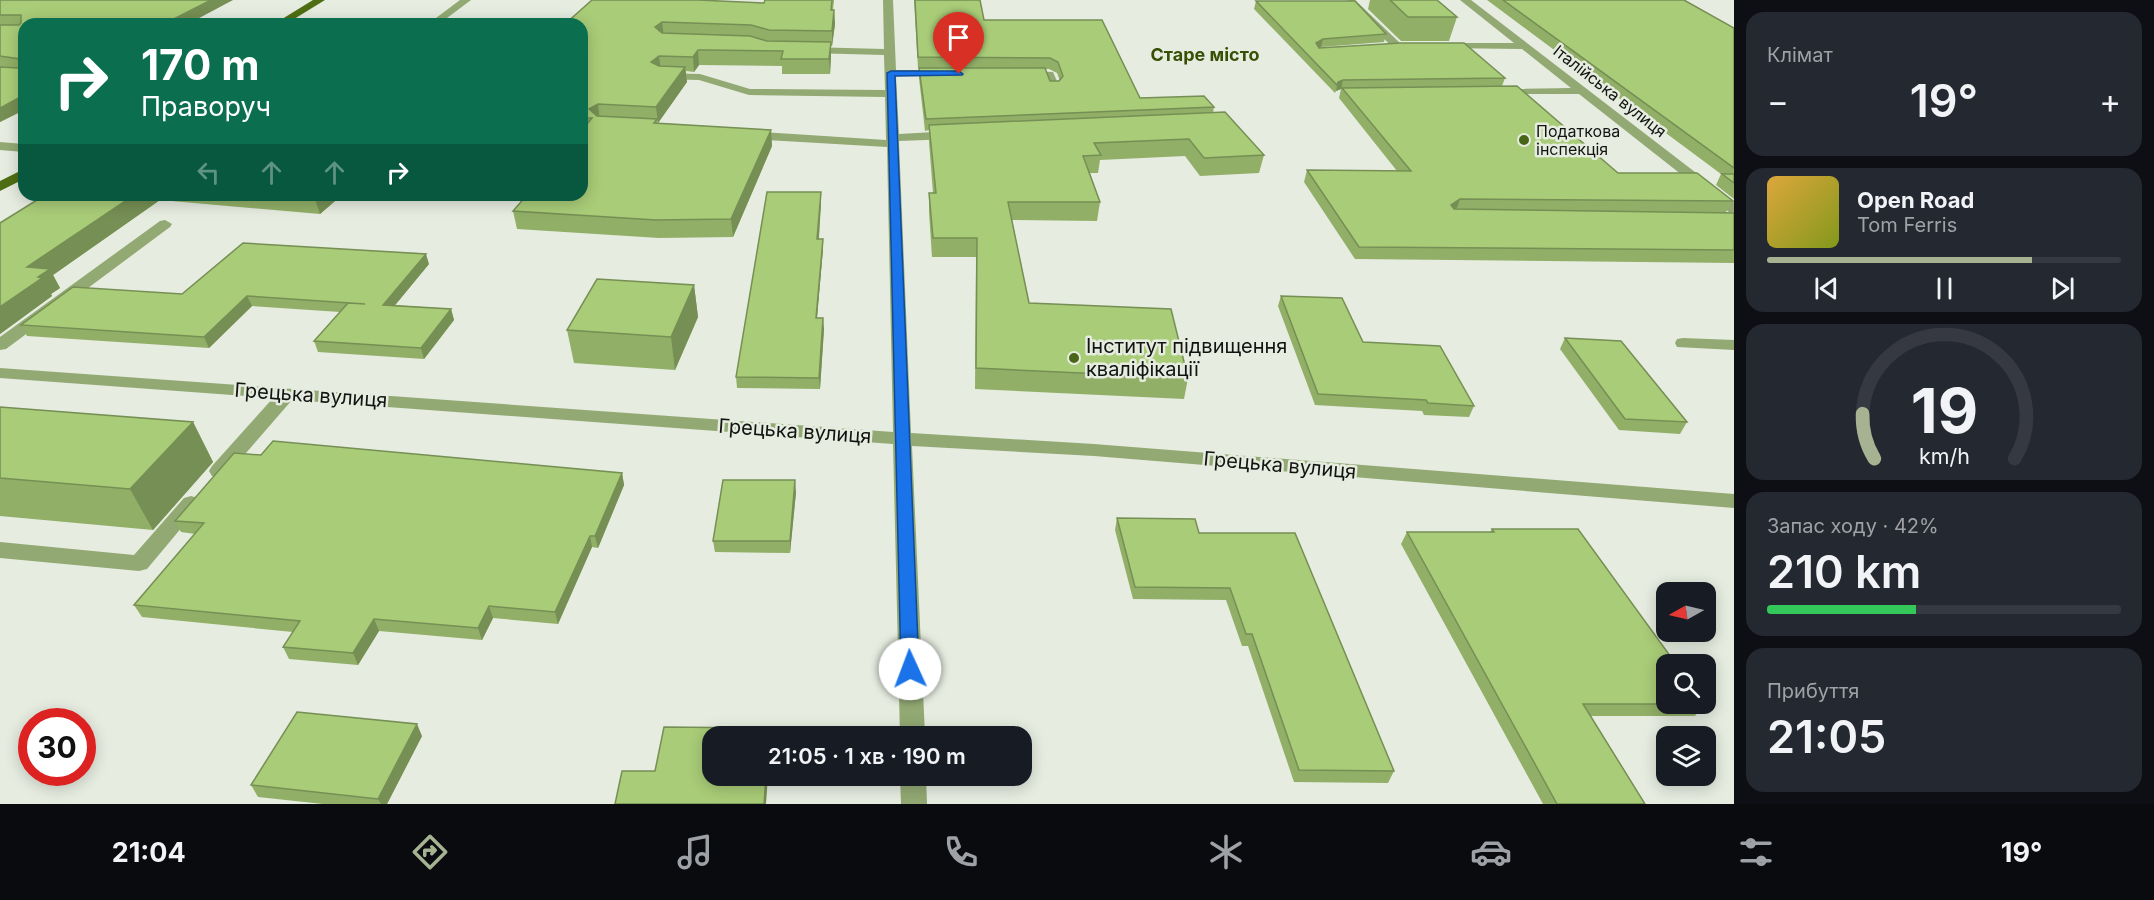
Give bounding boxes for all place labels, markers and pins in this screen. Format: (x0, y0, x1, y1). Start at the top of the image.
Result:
pin (933, 12, 984, 74)
place label: Податкова інспекція (1536, 121, 1620, 159)
marker: Податкова інспекція (1517, 133, 1531, 147)
place label: Інститут підвищення кваліфікації (1086, 334, 1287, 381)
marker: Інститут підвищення кваліфікації (1067, 351, 1081, 365)

